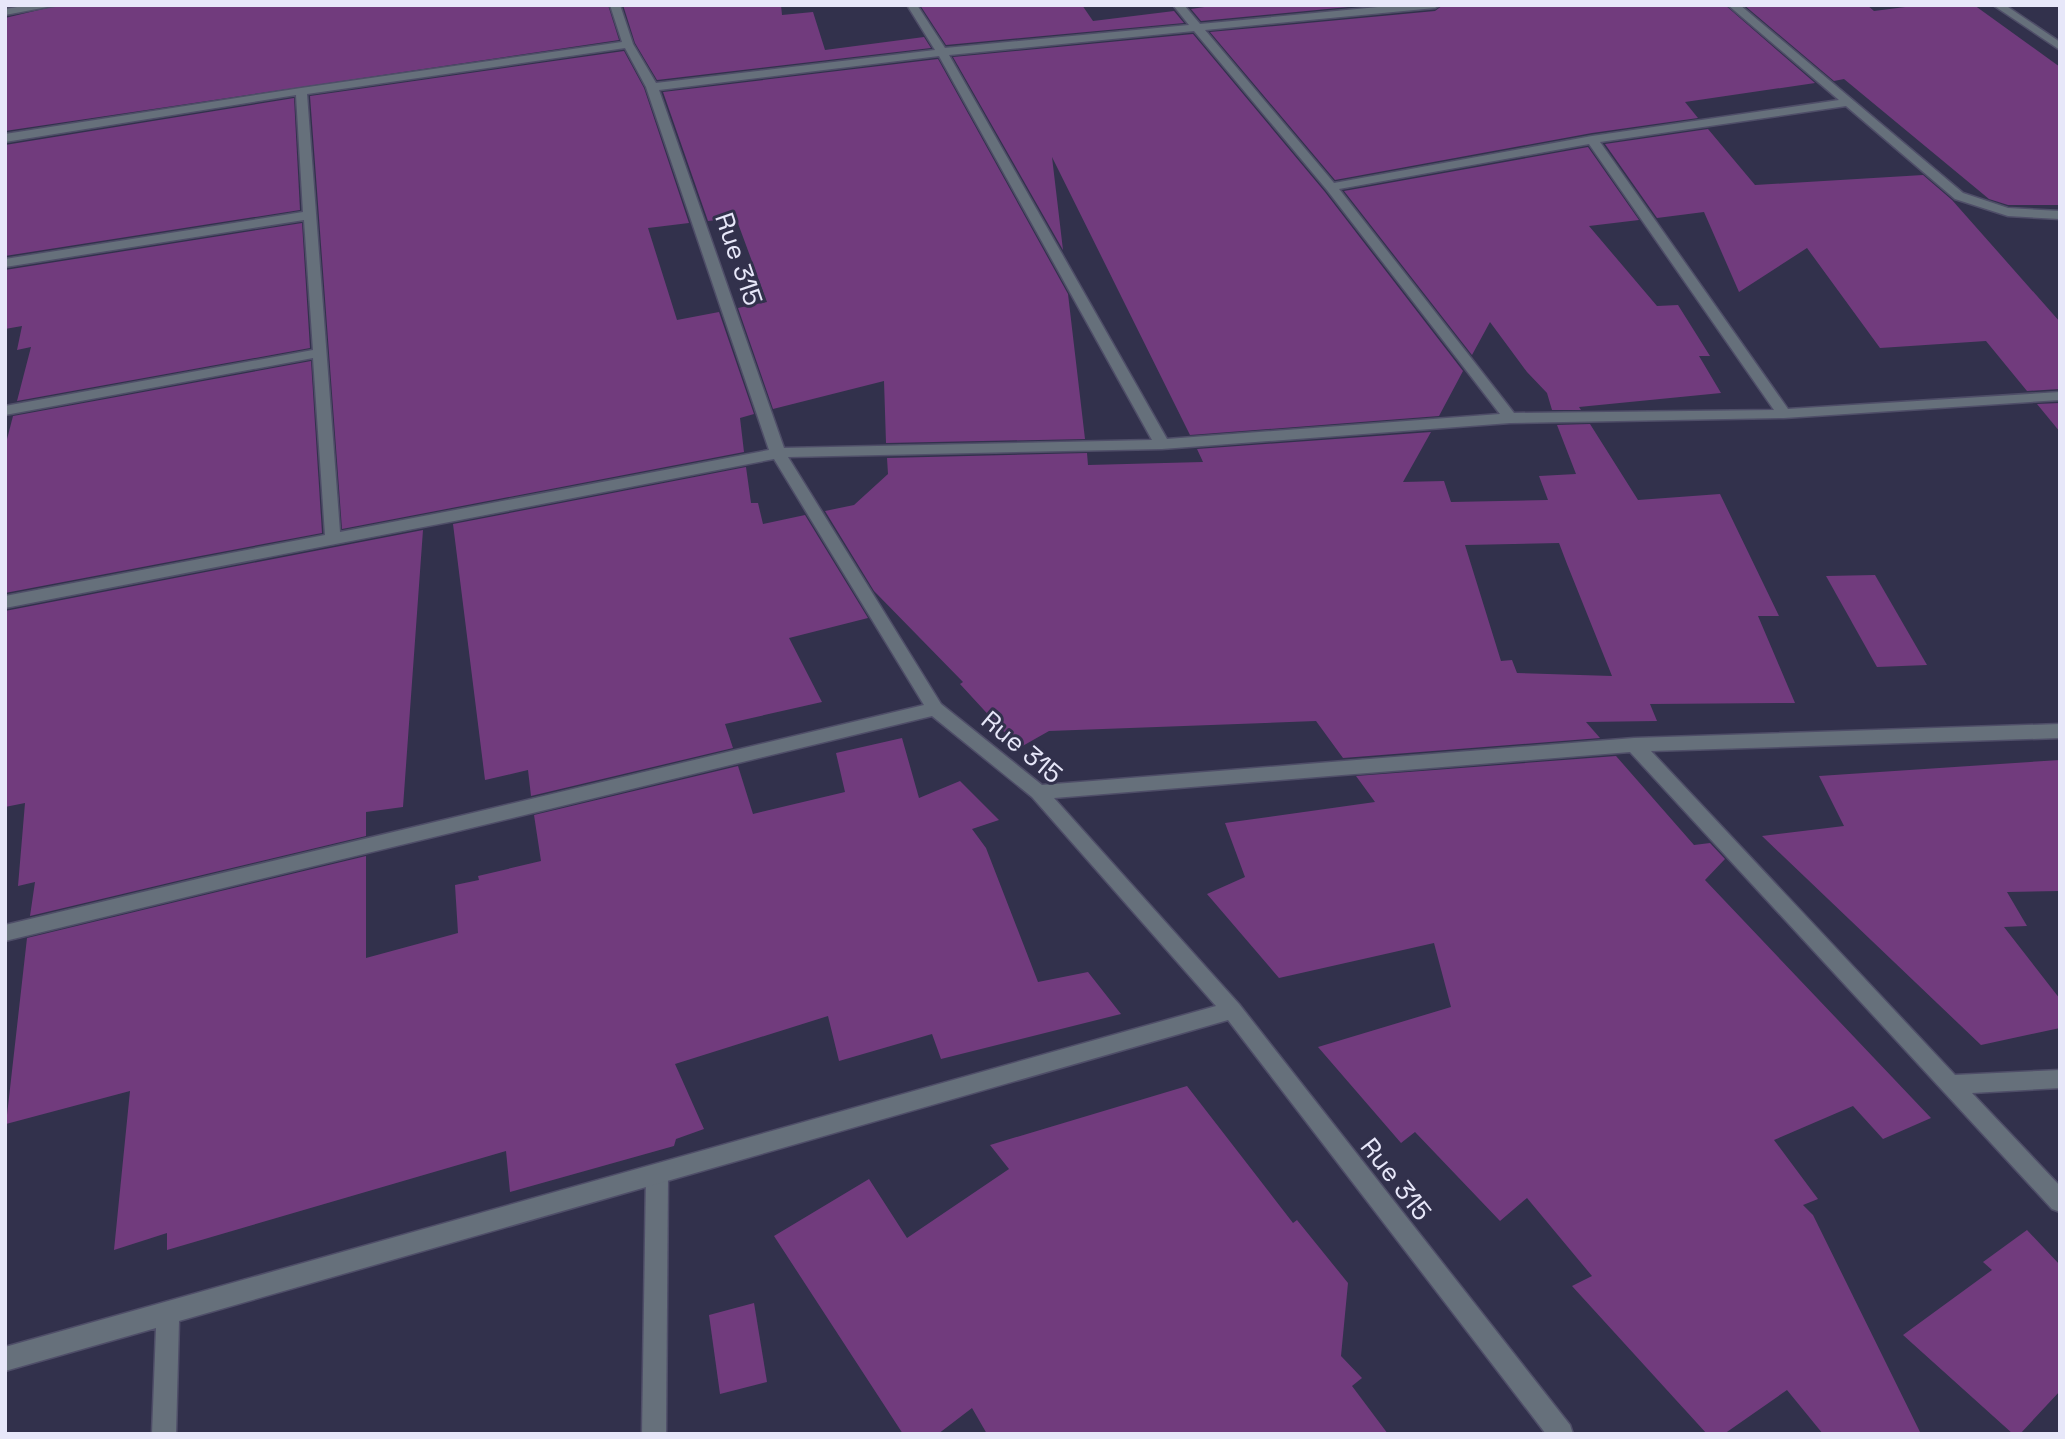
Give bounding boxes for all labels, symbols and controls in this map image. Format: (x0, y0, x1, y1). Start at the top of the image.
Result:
street label: Rue 315 (707, 208, 771, 310)
street label: Rue 315 (974, 703, 1070, 791)
street label: Rue 315 (1353, 1131, 1439, 1227)

